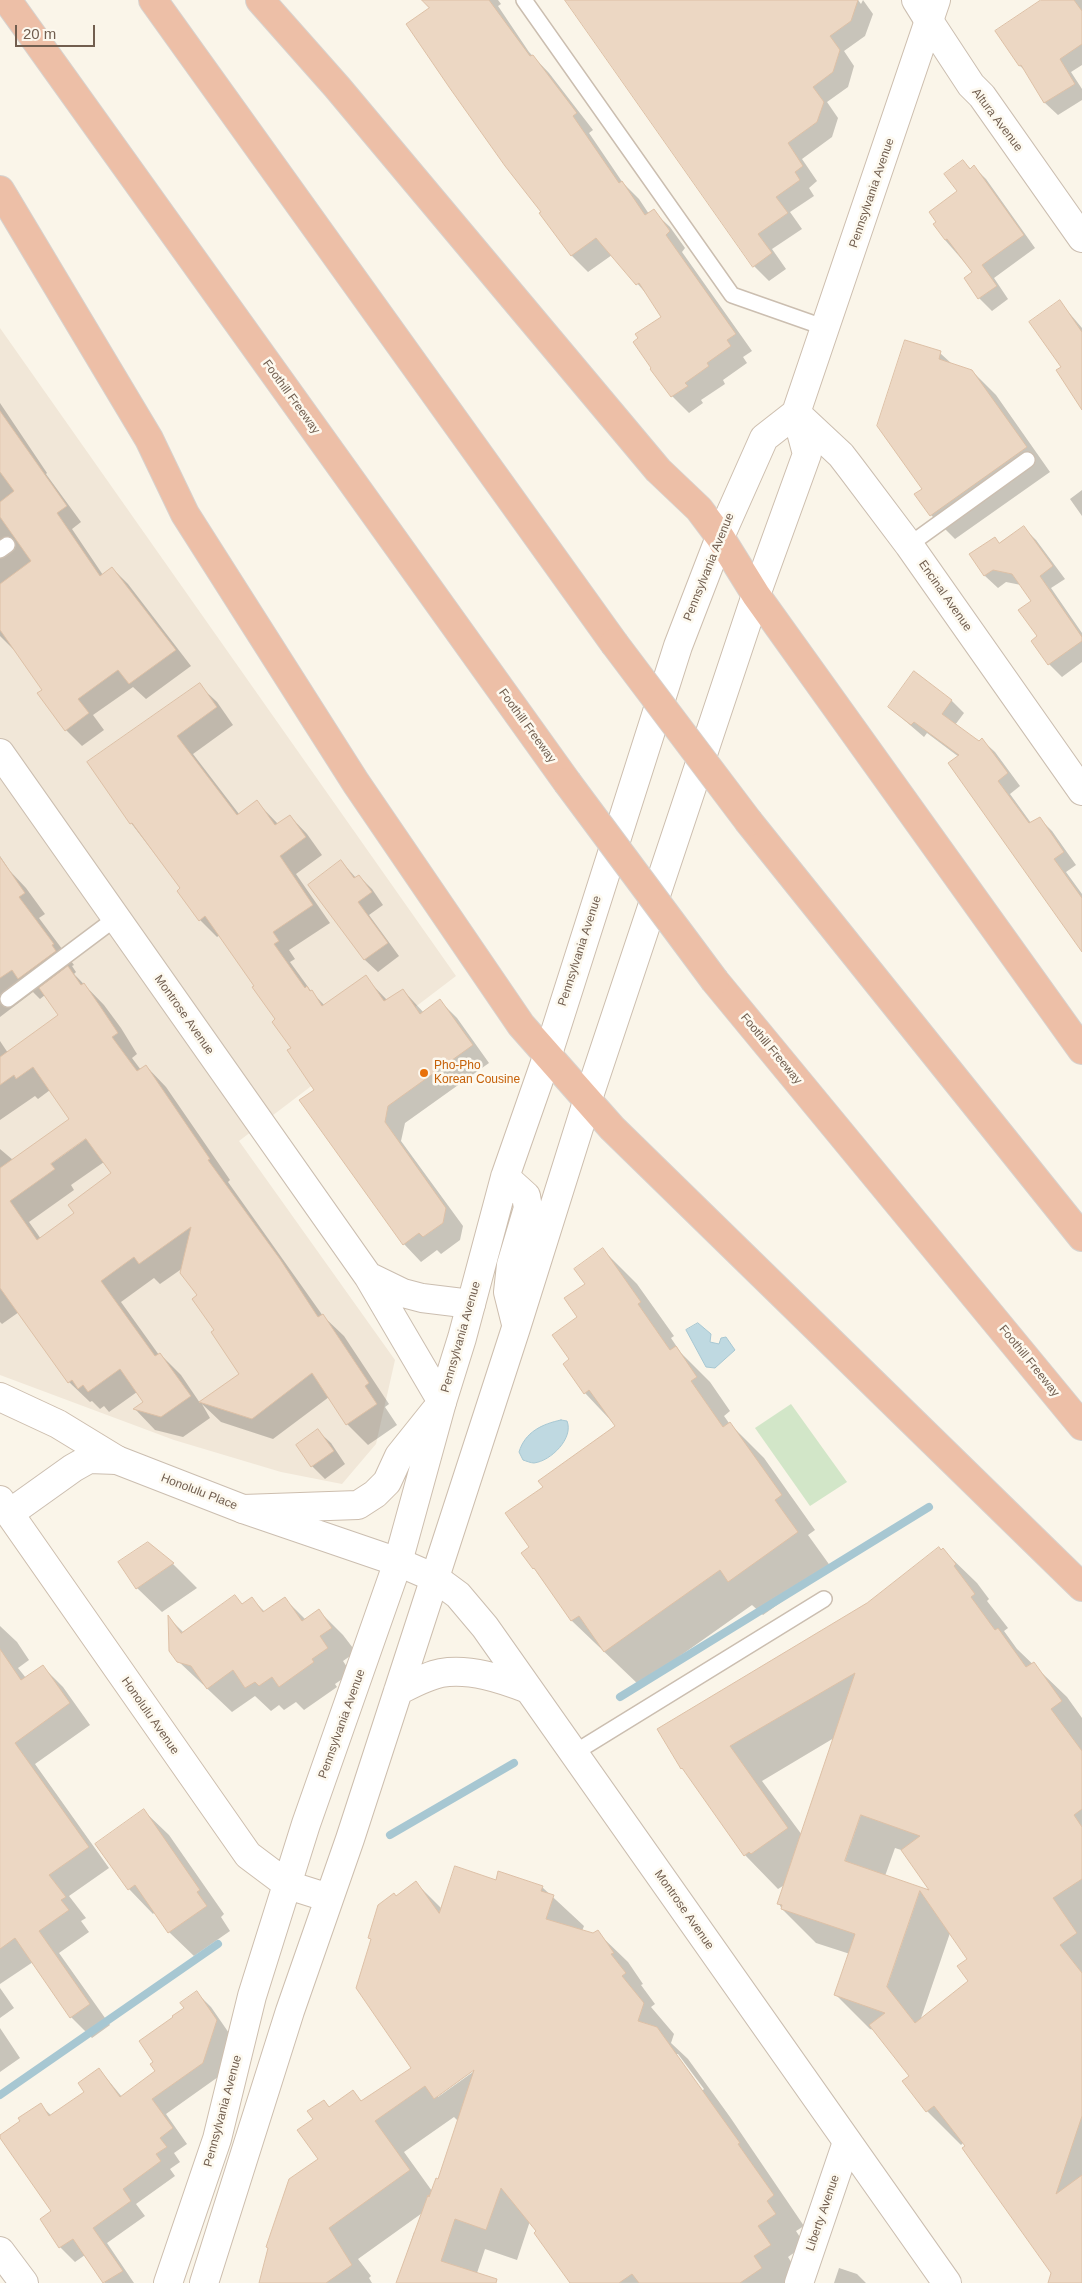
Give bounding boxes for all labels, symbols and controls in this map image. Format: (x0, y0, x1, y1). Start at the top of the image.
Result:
scale bar (18, 15, 98, 47)
text: 20 m (23, 25, 56, 42)
street label: Altura Avenue (969, 86, 1025, 154)
street label: Pennsylvania Avenue (846, 136, 898, 250)
street label: Foothill Freeway (259, 357, 323, 437)
street label: Pennsylvania Avenue (681, 511, 737, 623)
street label: Encinal Avenue (915, 558, 975, 634)
street label: Foothill Freeway (495, 686, 559, 766)
street label: Pennsylvania Avenue (555, 894, 605, 1008)
street label: Montrose Avenue (151, 972, 217, 1058)
street label: Foothill Freeway (737, 1011, 805, 1087)
place label: Pho-Pho Korean Cousine (434, 1059, 520, 1087)
marker: Pho-Pho Korean Cousine (418, 1067, 430, 1079)
street label: Pennsylvania Avenue (438, 1280, 484, 1394)
street label: Foothill Freeway (996, 1322, 1062, 1400)
street label: Honolulu Place (159, 1471, 239, 1513)
street label: Pennsylvania Avenue (316, 1667, 368, 1781)
street label: Honolulu Avenue (118, 1675, 182, 1757)
street label: Montrose Avenue (651, 1867, 717, 1953)
street label: Pennsylvania Avenue (201, 2054, 245, 2168)
street label: Liberty Avenue (803, 2173, 843, 2253)

